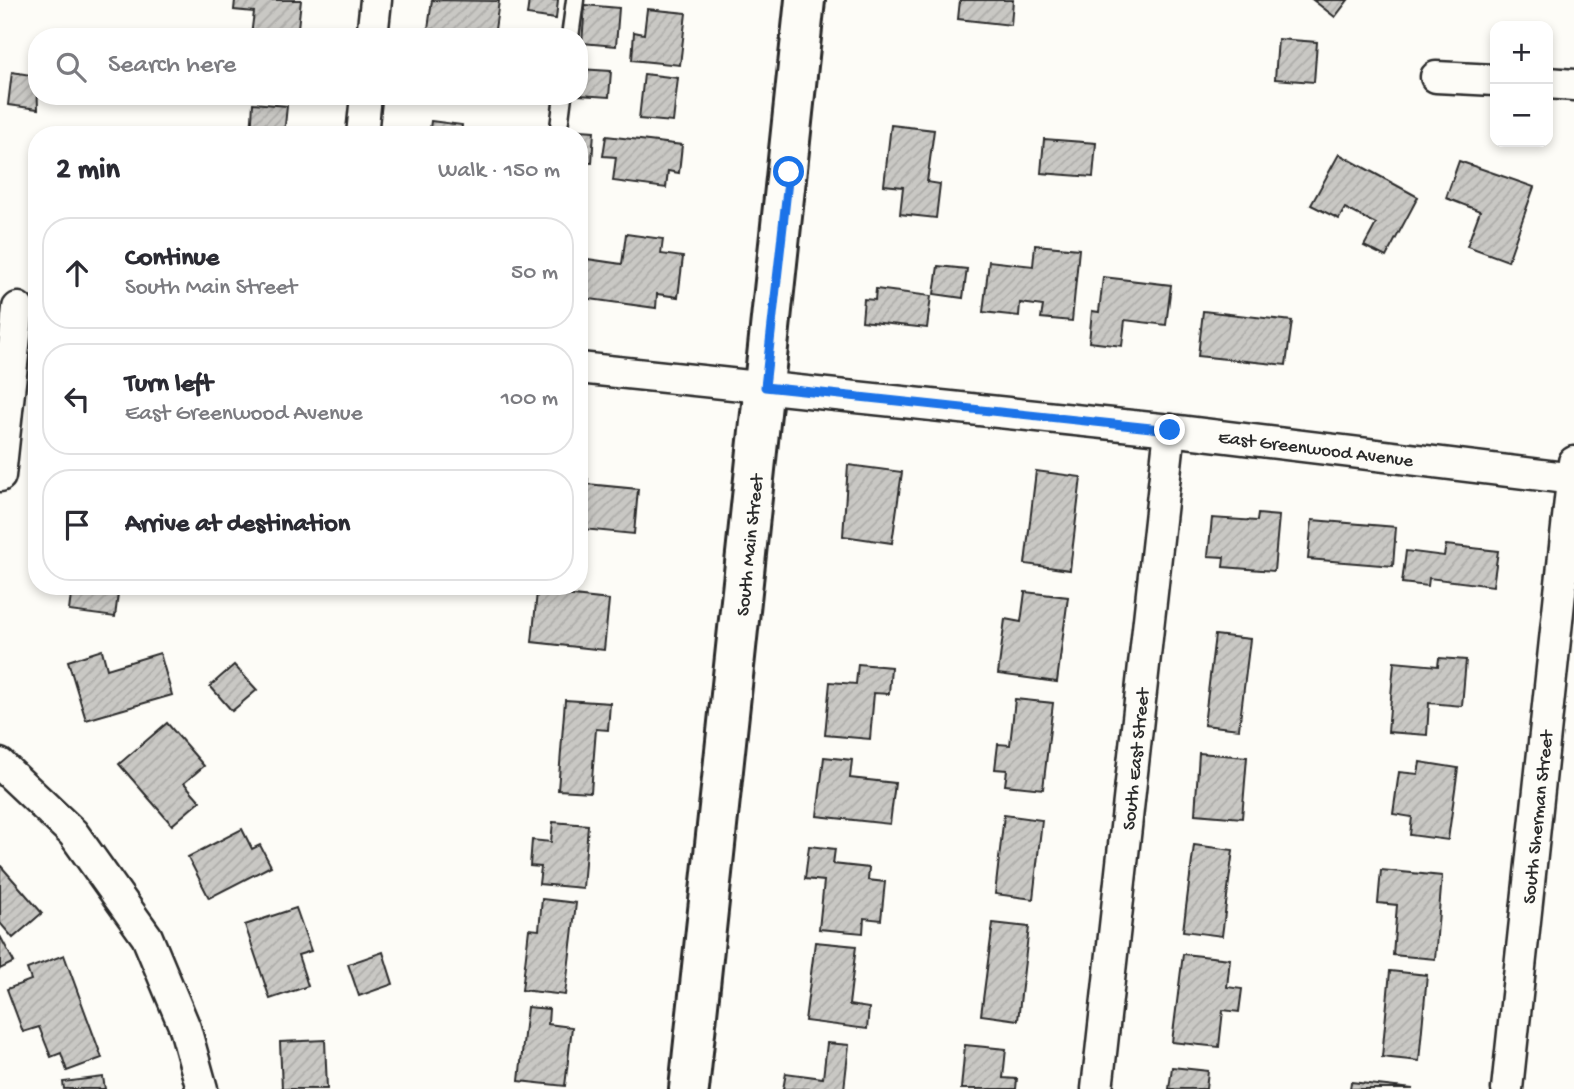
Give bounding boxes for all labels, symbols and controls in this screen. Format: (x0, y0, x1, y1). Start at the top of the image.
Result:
map controls (1490, 21, 1553, 147)
button: + (1490, 21, 1553, 84)
search box (28, 28, 588, 105)
icon: search (52, 48, 90, 86)
text: Search here (108, 51, 236, 82)
button: − (1490, 84, 1553, 147)
text: 2 min (56, 154, 120, 189)
route start (773, 156, 804, 187)
text: Walk · 150 m (438, 158, 560, 185)
text: Continue (125, 244, 219, 275)
icon: ahead (58, 254, 96, 292)
text: 50 m (511, 260, 558, 287)
text: South Main Street (125, 275, 297, 302)
text: Turn left (125, 370, 213, 401)
icon: left (58, 380, 96, 418)
text: 100 m (501, 386, 558, 413)
text: East Greenwood Avenue (125, 401, 363, 428)
route end (1154, 414, 1185, 445)
street label: East Greenwood Avenue (1217, 427, 1415, 474)
street label: South Main Street (733, 471, 771, 617)
icon: arrive (58, 506, 96, 544)
text: Arrive at destination (125, 510, 350, 541)
street label: South East Street (1119, 685, 1157, 831)
street label: South Sherman Street (1519, 728, 1560, 905)

